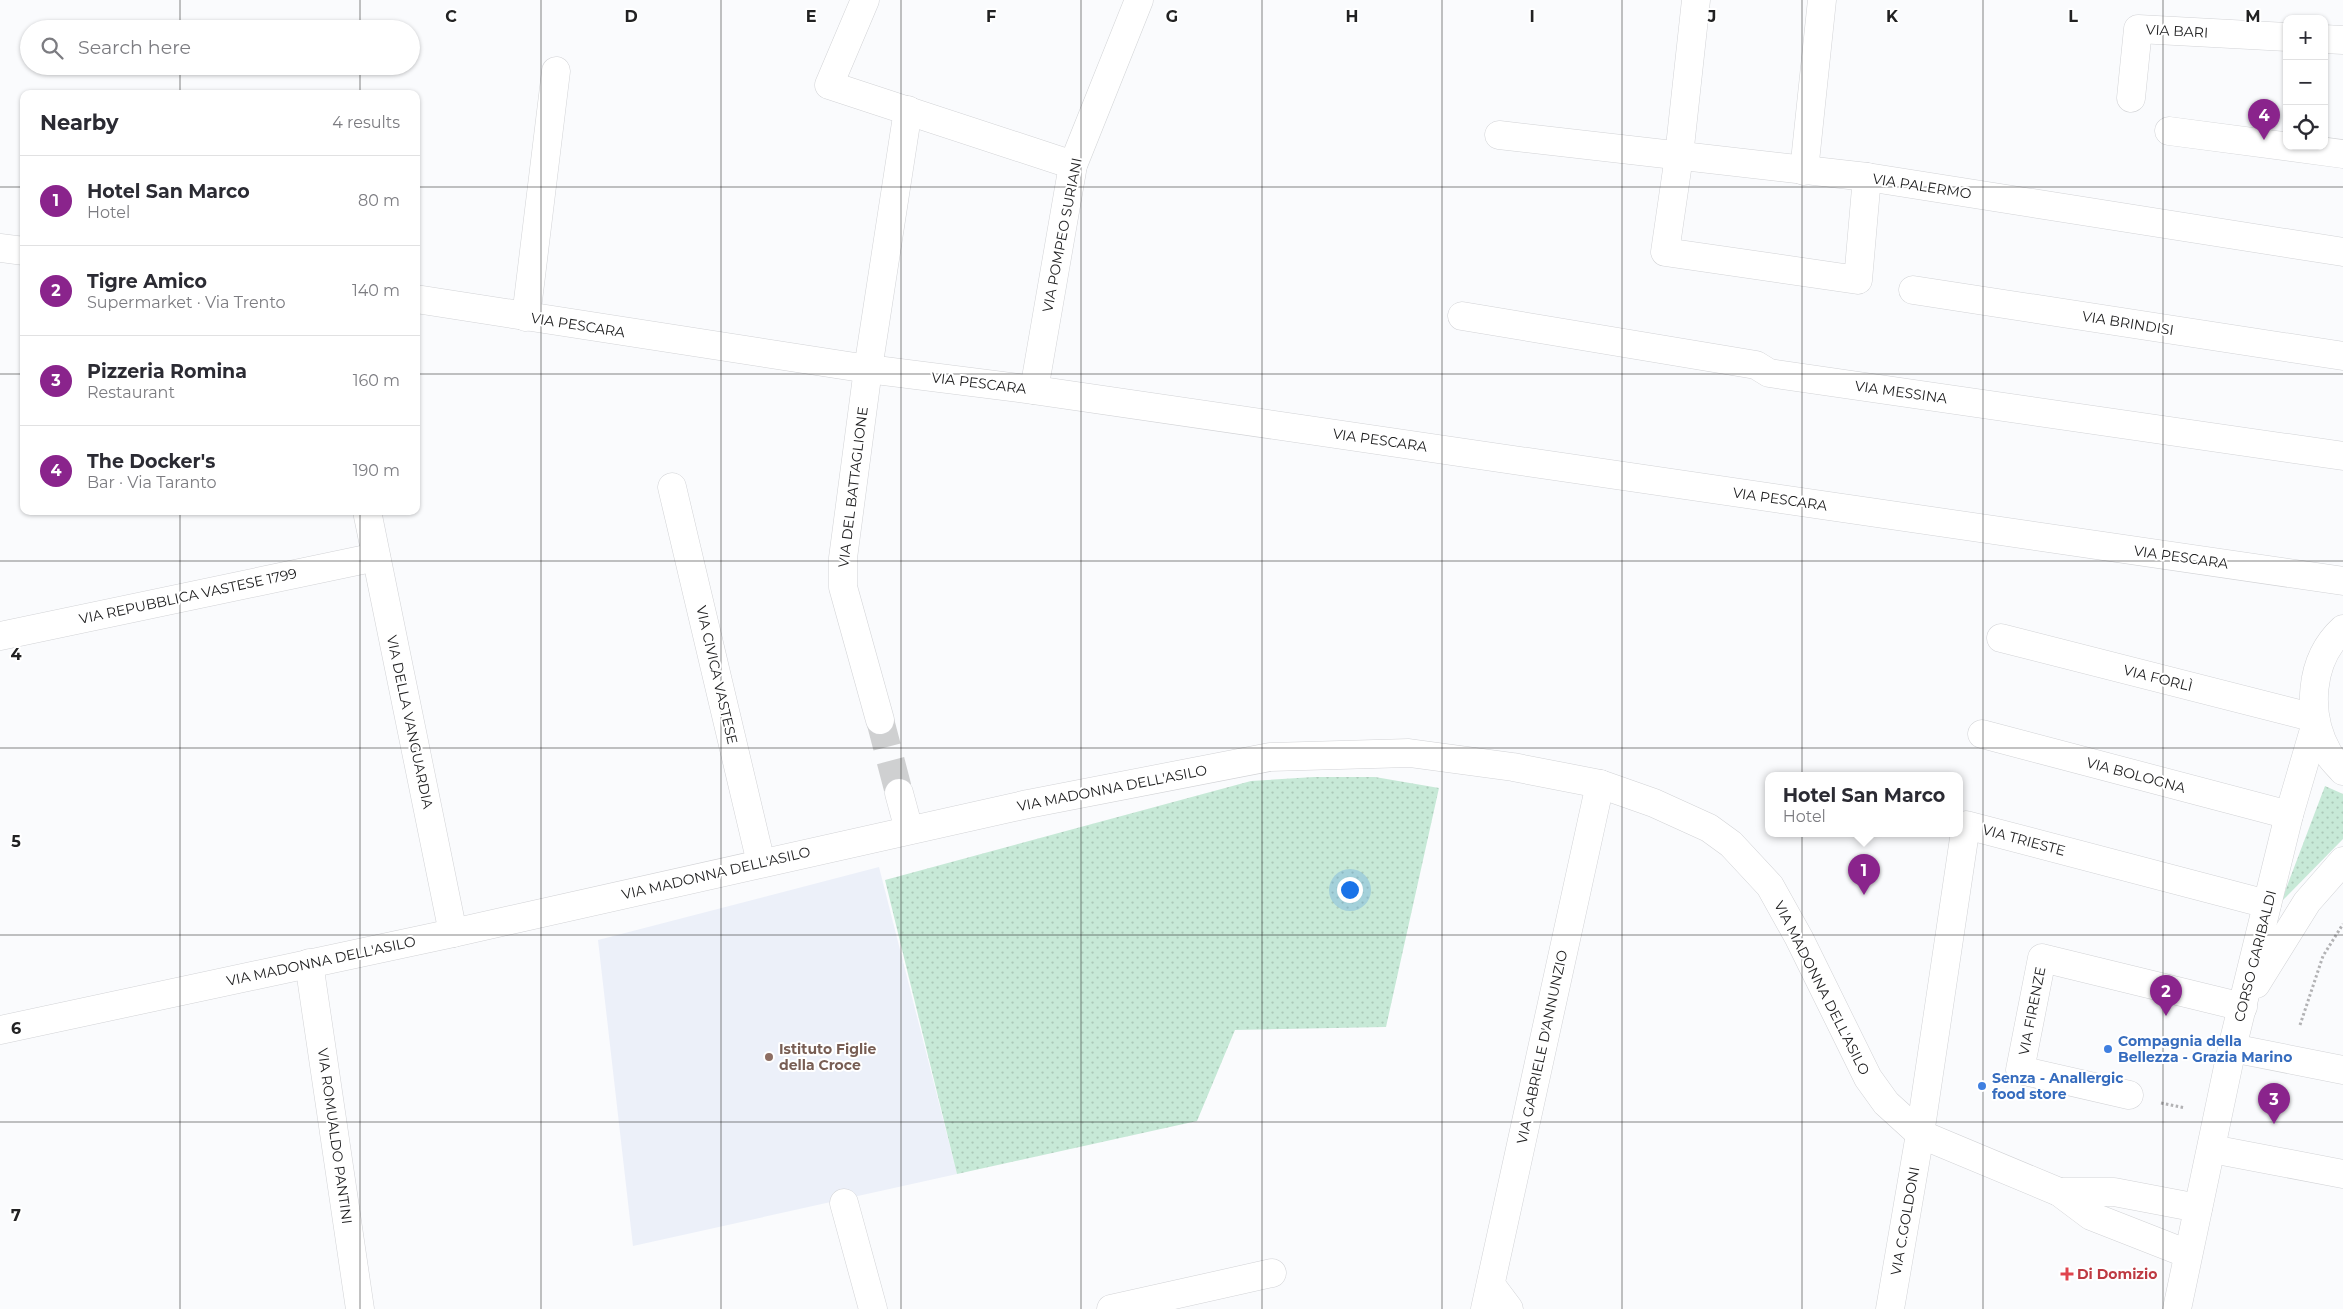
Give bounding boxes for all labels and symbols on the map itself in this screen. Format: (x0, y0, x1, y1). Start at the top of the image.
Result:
text: C (445, 7, 457, 26)
text: D (624, 7, 638, 26)
text: E (806, 7, 816, 26)
text: F (986, 7, 996, 26)
text: G (1166, 7, 1178, 26)
text: H (1346, 7, 1358, 26)
text: I (1529, 7, 1535, 26)
text: J (1707, 7, 1716, 26)
text: K (1886, 7, 1899, 26)
text: L (2068, 7, 2078, 26)
text: M (2245, 7, 2261, 26)
street label: VIA BARI (2145, 20, 2209, 42)
pin: 4 (2248, 99, 2280, 140)
street label: VIA POMPEO SURIANI (1038, 156, 1086, 314)
street label: VIA PALERMO (1871, 169, 1973, 203)
street label: VIA BRINDISI (2081, 307, 2175, 339)
street label: VIA PESCARA (530, 309, 627, 341)
street label: VIA PESCARA (931, 368, 1028, 398)
street label: VIA MESSINA (1854, 377, 1949, 408)
street label: VIA DEL BATTAGLIONE (834, 406, 872, 568)
street label: VIA PESCARA (1332, 424, 1429, 456)
street label: VIA PESCARA (1732, 483, 1829, 515)
street label: VIA PESCARA (2133, 541, 2230, 573)
street label: VIA REPUBBLICA VASTESE 1799 (77, 564, 299, 628)
street label: VIA CIVICA VASTESE (692, 604, 742, 746)
street label: VIA DELLA VANGUARDIA (383, 634, 437, 811)
text: 4 (10, 645, 22, 664)
street label: VIA FORLÌ (2122, 661, 2194, 695)
street label: VIA BOLOGNA (2084, 753, 2188, 797)
street label: VIA MADONNA DELL'ASILO (1016, 761, 1209, 815)
street label: VIA TRIESTE (1981, 820, 2067, 860)
text: 5 (11, 832, 21, 851)
street label: VIA MADONNA DELL'ASILO (620, 842, 812, 903)
pin: 1 (1848, 854, 1880, 895)
your location (1337, 877, 1363, 903)
street label: CORSO GARIBALDI (2230, 888, 2280, 1024)
street label: VIA MADONNA DELL'ASILO (1770, 898, 1874, 1078)
street label: VIA MADONNA DELL'ASILO (225, 932, 418, 990)
street label: VIA GABRIELE D'ANNUNZIO (1513, 948, 1571, 1146)
street label: VIA FIRENZE (2015, 965, 2049, 1057)
pin: 2 (2150, 975, 2182, 1016)
text: 6 (11, 1019, 21, 1038)
place label: Compagnia della Bellezza - Grazia Marino (2118, 1032, 2292, 1066)
place label: Istituto Figlie della Croce (779, 1040, 876, 1074)
marker: Compagnia della Bellezza - Grazia Marino (2102, 1043, 2114, 1055)
street label: VIA ROMUALDO PANTINI (314, 1047, 356, 1225)
marker: Istituto Figlie della Croce (763, 1051, 775, 1063)
place label: Senza - Anallergic food store (1992, 1069, 2124, 1103)
marker: Senza - Anallergic food store (1976, 1080, 1988, 1092)
pin: 3 (2258, 1083, 2290, 1124)
street label: VIA C.GOLDONI (1887, 1165, 1923, 1277)
text: 7 (11, 1206, 21, 1225)
place label: Di Domizio (2077, 1265, 2157, 1283)
marker: Di Domizio (2061, 1268, 2073, 1280)

